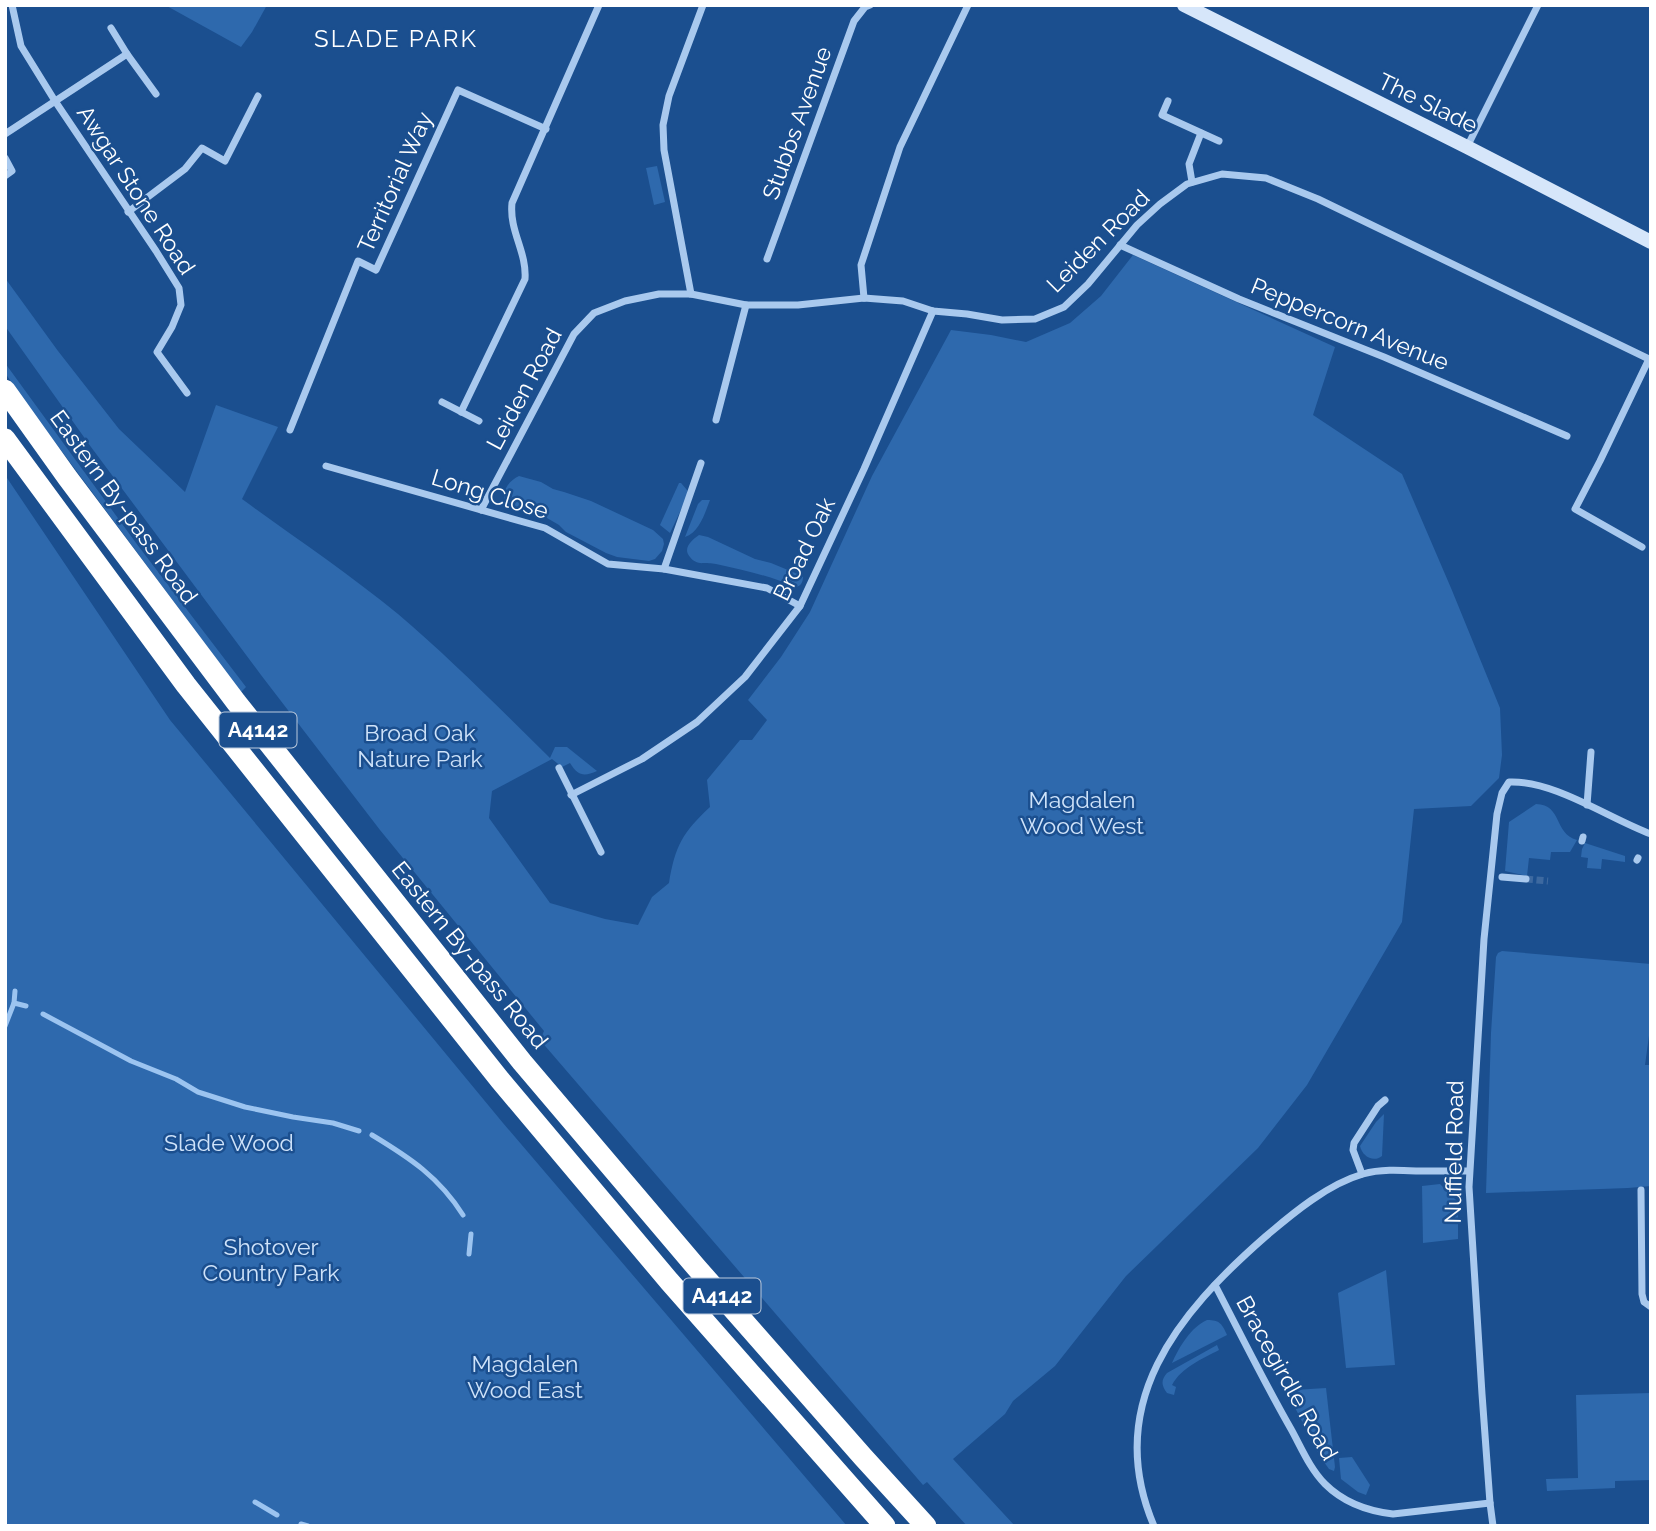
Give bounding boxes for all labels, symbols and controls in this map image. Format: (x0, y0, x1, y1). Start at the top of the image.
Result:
district label: SLADE PARK (314, 24, 478, 53)
street label: Stubbs Avenue (756, 43, 837, 203)
street label: The Slade (1374, 67, 1482, 138)
street label: Awgar Stone Road (72, 100, 201, 279)
street label: Territorial Way (351, 107, 438, 256)
street label: Leiden Road (1041, 184, 1155, 298)
street label: Peppercorn Avenue (1247, 272, 1453, 376)
street label: Leiden Road (480, 323, 567, 454)
street label: Eastern By-pass Road (45, 405, 204, 609)
street label: Long Close (429, 463, 552, 524)
street label: Broad Oak (767, 493, 840, 605)
road number: A4142 (219, 712, 296, 748)
park label: Broad Oak Nature Park (357, 719, 483, 772)
park label: Magdalen Wood West (1020, 786, 1144, 839)
street label: Eastern By-pass Road (387, 856, 554, 1054)
street label: Nuffield Road (1439, 1080, 1468, 1224)
park label: Slade Wood (164, 1129, 294, 1156)
park label: Shotover Country Park (203, 1233, 339, 1286)
road number: A4142 (684, 1278, 760, 1314)
street label: Bracegirdle Road (1231, 1291, 1344, 1465)
park label: Magdalen Wood East (467, 1350, 583, 1403)

